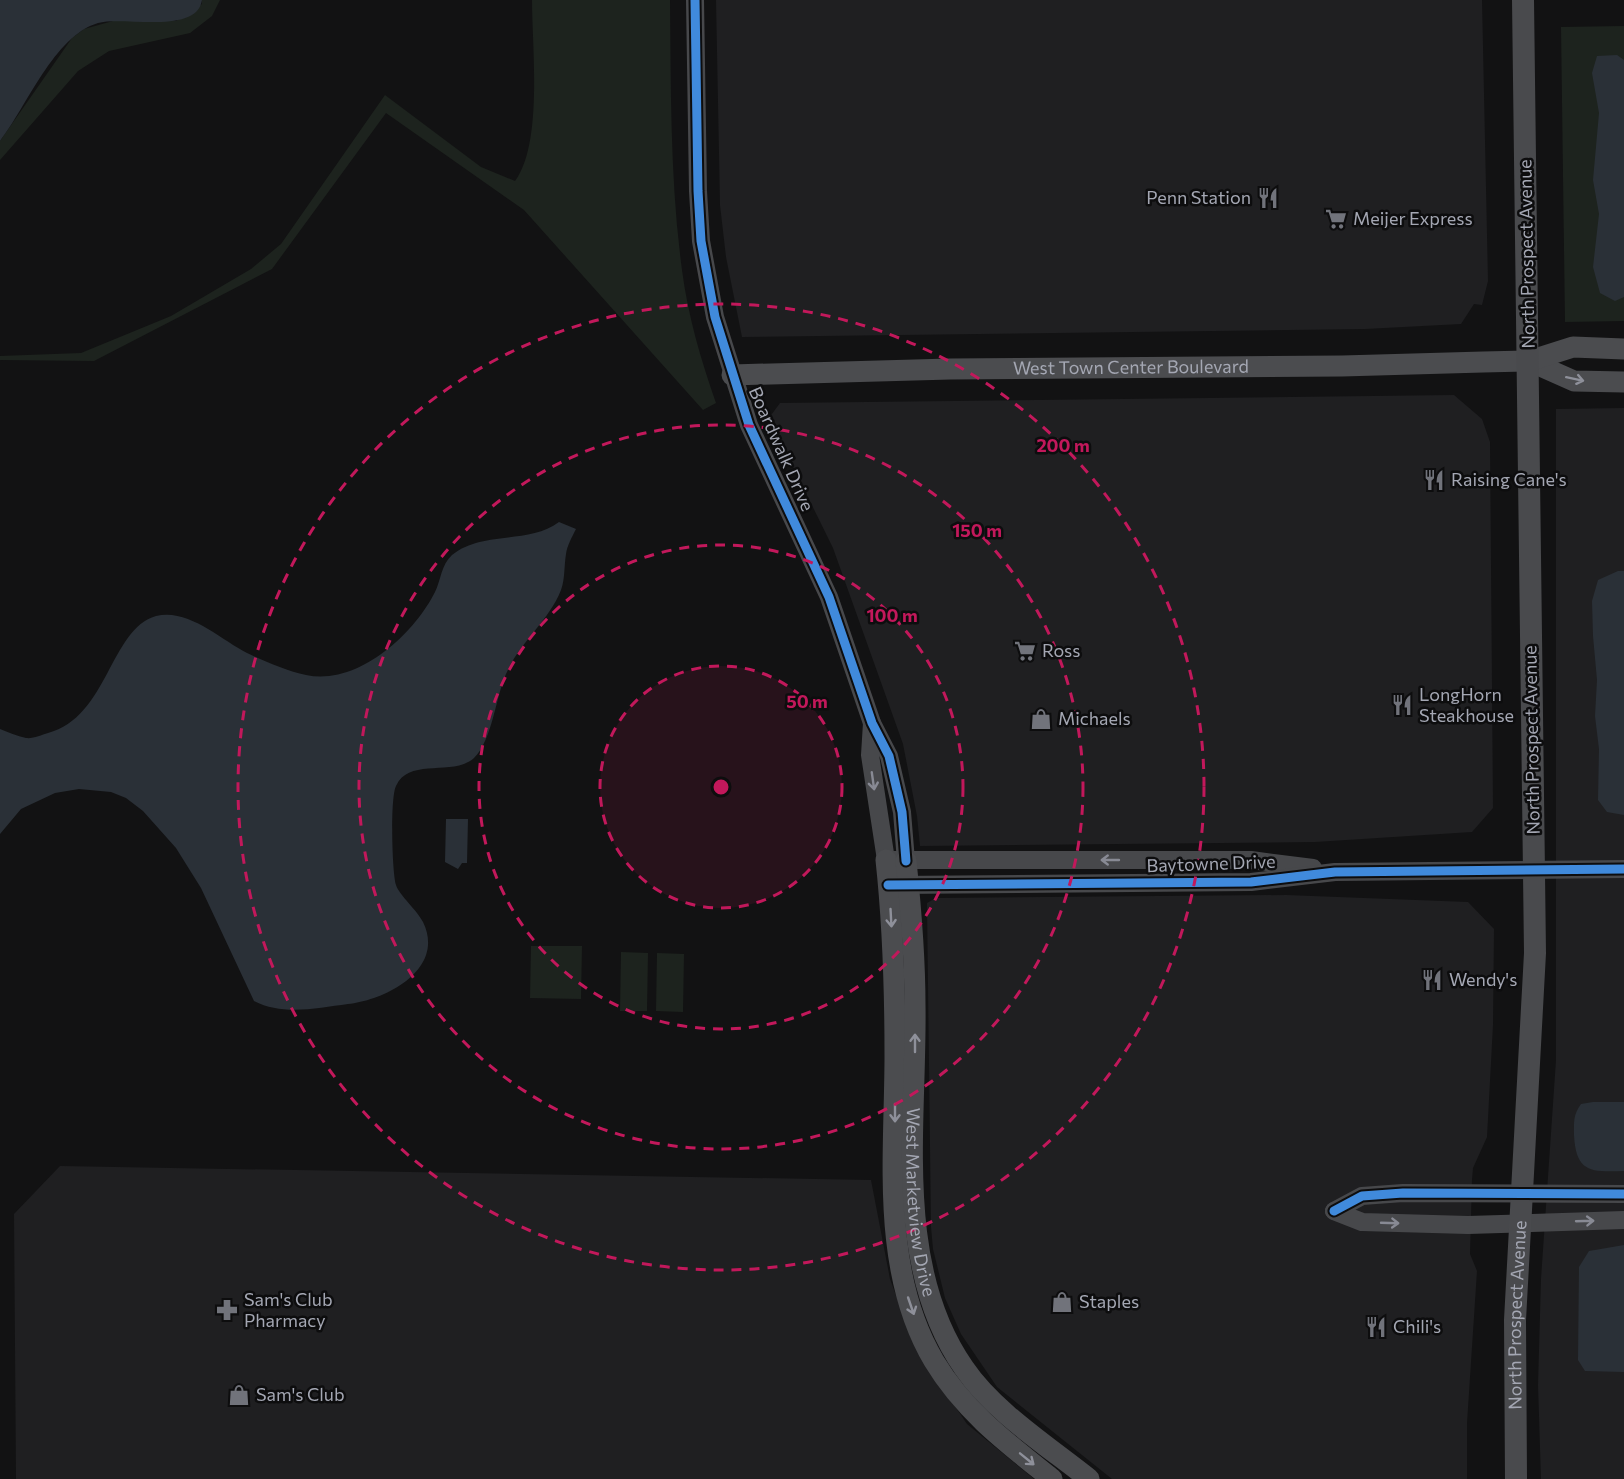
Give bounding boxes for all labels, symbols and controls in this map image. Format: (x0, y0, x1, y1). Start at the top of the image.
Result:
street label: North Prospect Avenue (1513, 159, 1539, 349)
place label: Penn Station (1146, 186, 1251, 208)
restaurant icon: Penn Station (1256, 186, 1280, 210)
supermarket icon: Meijer Express (1324, 207, 1348, 231)
place label: Meijer Express (1353, 207, 1473, 229)
street label: West Town Center Boulevard (1013, 355, 1249, 379)
one-way arrow (1565, 374, 1584, 385)
street label: Boardwalk Drive (745, 383, 819, 514)
text: 200 m (1036, 434, 1090, 456)
restaurant icon: Raising Cane's (1422, 468, 1446, 492)
place label: Raising Cane's (1451, 468, 1567, 490)
text: 150 m (952, 519, 1002, 541)
text: 100 m (866, 604, 918, 626)
supermarket icon: Ross (1013, 639, 1037, 663)
place label: Ross (1042, 639, 1080, 661)
street label: North Prospect Avenue (1518, 645, 1544, 835)
place label: LongHorn Steakhouse (1419, 683, 1514, 726)
text: 50 m (786, 690, 828, 712)
restaurant icon: LongHorn Steakhouse (1390, 693, 1414, 717)
shop icon: Michaels (1029, 707, 1053, 731)
place label: Michaels (1058, 707, 1131, 729)
one-way arrow (868, 771, 879, 791)
centre of rings (711, 777, 731, 797)
street label: Baytowne Drive (1146, 850, 1276, 876)
one-way arrow (1100, 854, 1120, 866)
one-way arrow (885, 908, 896, 928)
restaurant icon: Wendy's (1420, 968, 1444, 992)
place label: Wendy's (1449, 968, 1517, 990)
one-way arrow (909, 1034, 921, 1054)
one-way arrow (889, 1103, 901, 1123)
street label: West Marketview Drive (902, 1107, 941, 1299)
one-way arrow (1575, 1215, 1595, 1227)
one-way arrow (1380, 1217, 1400, 1229)
street label: North Prospect Avenue (1503, 1220, 1530, 1410)
place label: Sam's Club Pharmacy (244, 1288, 333, 1331)
shop icon: Staples (1050, 1290, 1074, 1314)
place label: Staples (1079, 1290, 1139, 1312)
one-way arrow (906, 1297, 917, 1315)
pharmacy icon: Sam's Club Pharmacy (215, 1298, 239, 1322)
restaurant icon: Chili's (1364, 1315, 1388, 1339)
place label: Chili's (1393, 1315, 1441, 1337)
shop icon: Sam's Club (227, 1383, 251, 1407)
place label: Sam's Club (256, 1383, 345, 1405)
one-way arrow (1019, 1452, 1035, 1465)

